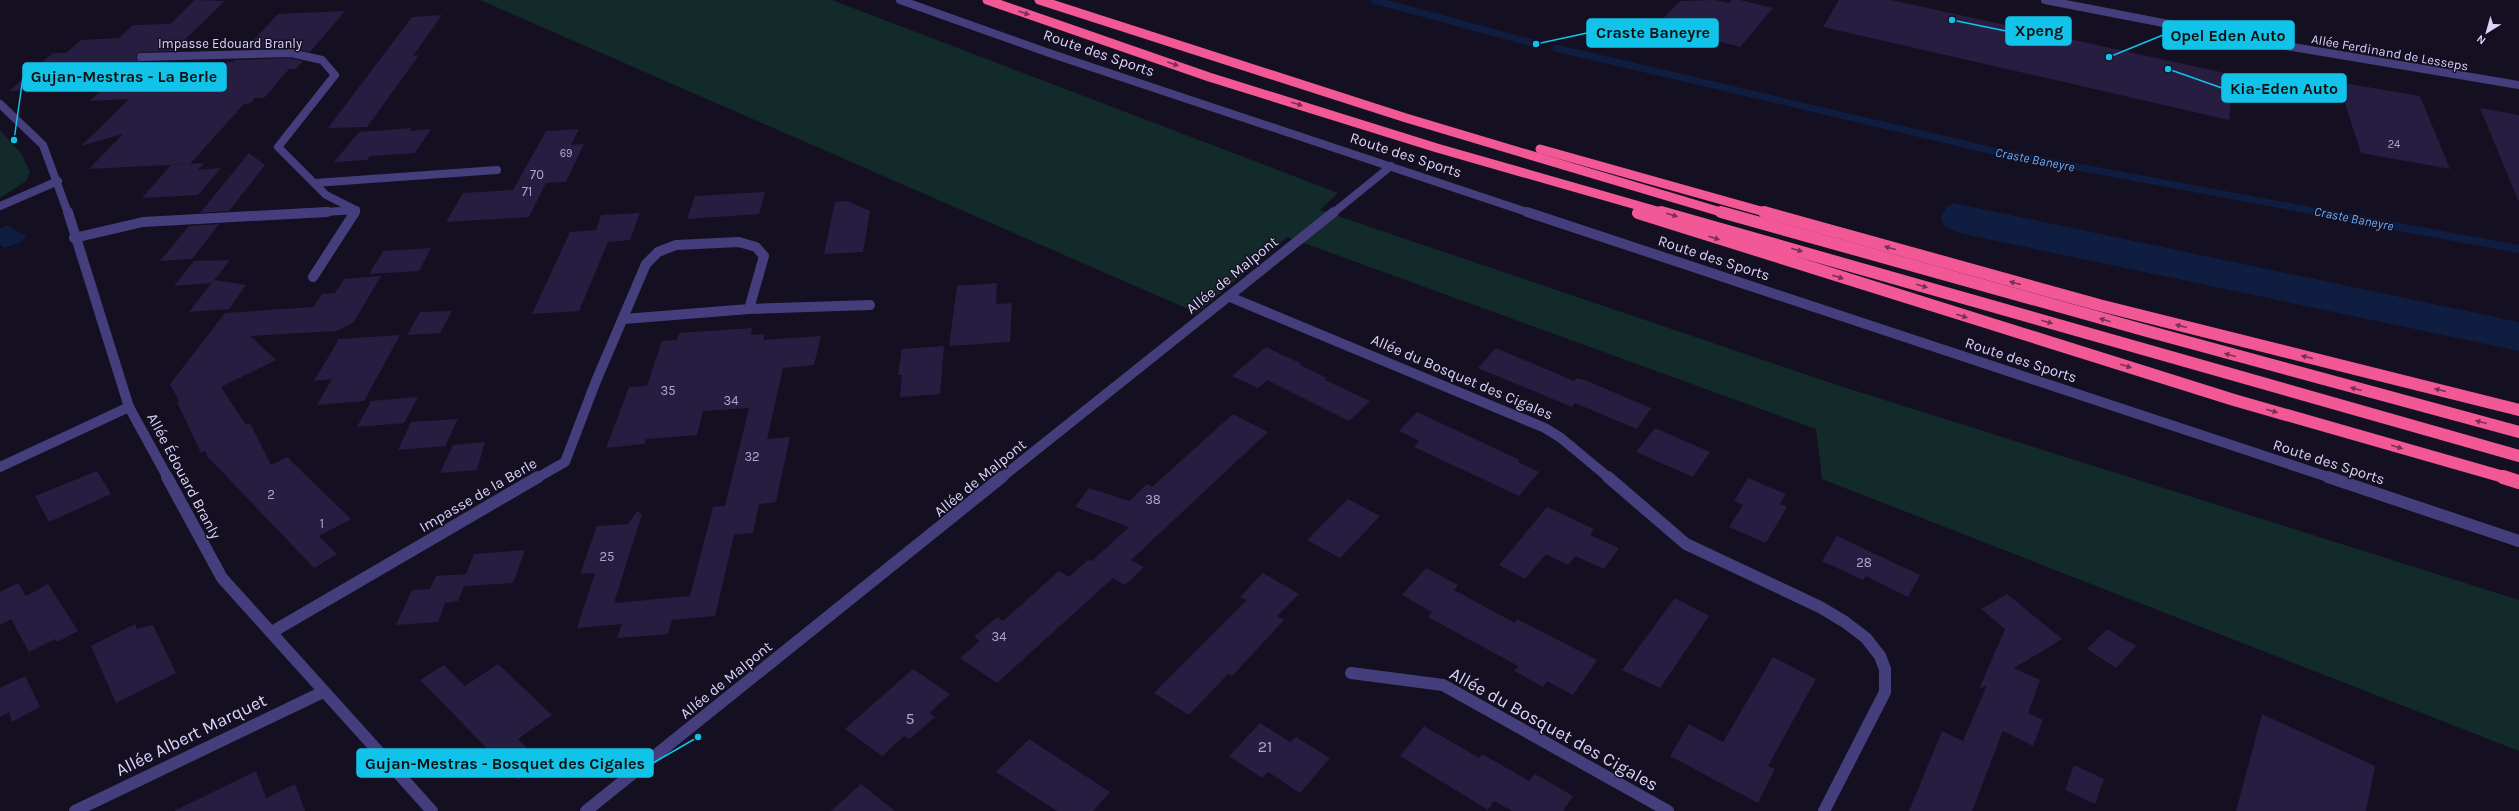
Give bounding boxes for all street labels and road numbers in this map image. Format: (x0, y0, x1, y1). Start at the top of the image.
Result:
street label: Route des Sports (1041, 26, 1157, 80)
street label: Allée Ferdinand de Lesseps (2310, 31, 2470, 74)
street label: Impasse Edouard Branly (158, 36, 302, 51)
street label: Route des Sports (1348, 128, 1464, 182)
street label: Route des Sports (1656, 231, 1772, 285)
street label: Allée de Malpont (1182, 232, 1282, 318)
street label: Allée du Bosquet des Cigales (1368, 330, 1556, 424)
street label: Route des Sports (1963, 333, 2079, 387)
street label: Allée Édouard Branly (143, 410, 225, 542)
street label: Allée de Malpont (930, 435, 1030, 521)
street label: Route des Sports (2271, 435, 2387, 489)
street label: Impasse de la Berle (416, 454, 540, 536)
street label: Allée de Malpont (676, 637, 776, 723)
street label: Allée du Bosquet des Cigales (1446, 662, 1662, 796)
street label: Allée Albert Marquet (112, 689, 270, 781)

